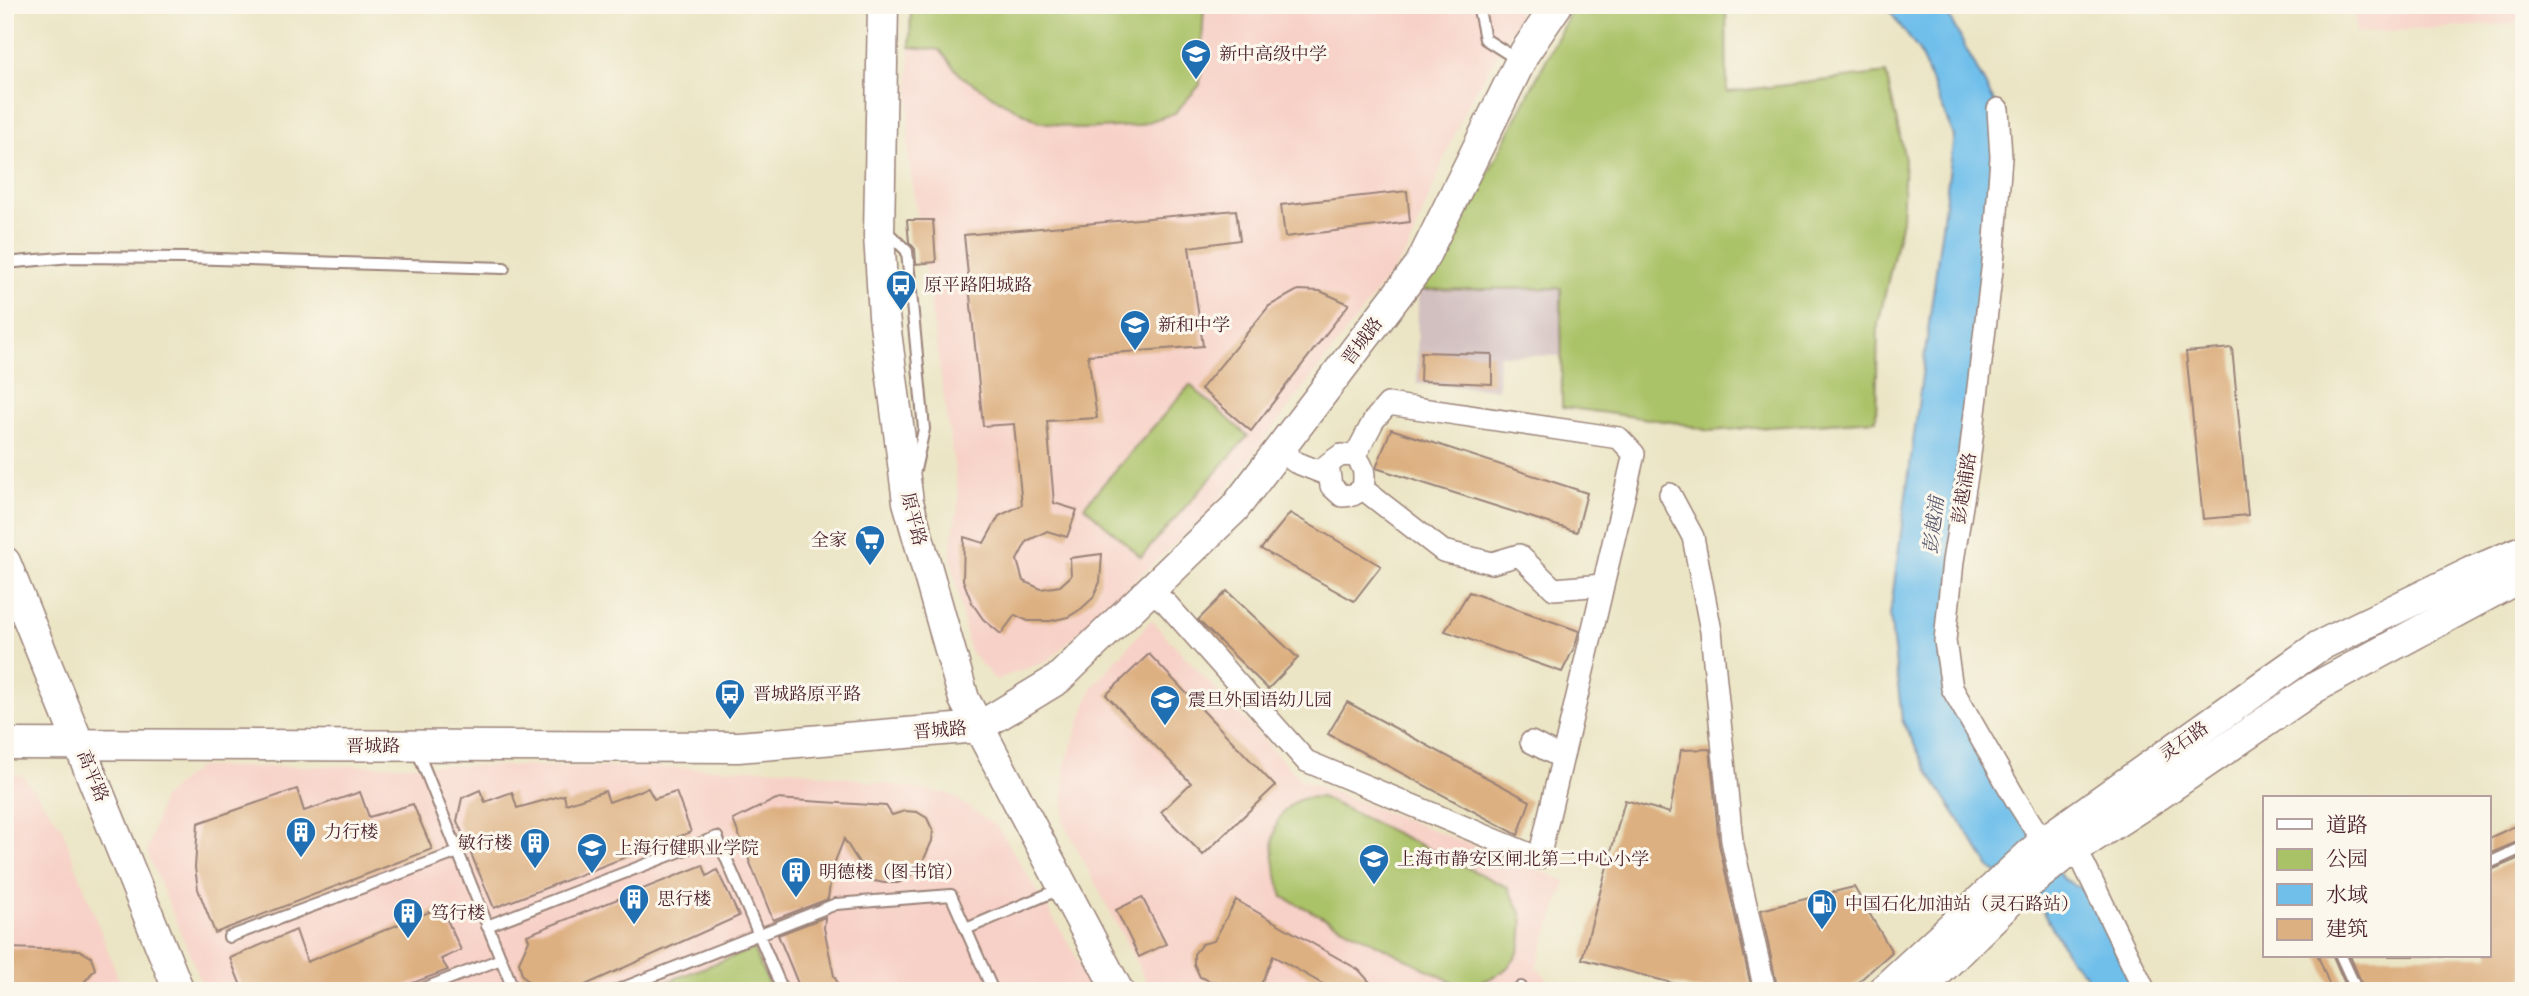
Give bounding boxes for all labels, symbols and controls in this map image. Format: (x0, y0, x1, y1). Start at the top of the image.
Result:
school or university icon: 新中高级中学 (1179, 37, 1213, 81)
place label: 新中高级中学 (1219, 43, 1327, 65)
bus stop icon: 原平路阳城路 (884, 268, 918, 312)
place label: 原平路阳城路 (924, 274, 1032, 296)
school or university icon: 新和中学 (1118, 308, 1152, 352)
street label: 晋城路 (1337, 313, 1387, 369)
place label: 新和中学 (1158, 314, 1230, 336)
street label: 彭越浦路 (1948, 451, 1980, 525)
street label: 原平路 (897, 490, 931, 548)
water label: 彭越浦 (1919, 492, 1949, 555)
supermarket icon: 全家 (853, 523, 887, 567)
place label: 全家 (811, 529, 847, 551)
bus stop icon: 晋城路原平路 (713, 677, 747, 721)
place label: 晋城路原平路 (753, 683, 861, 705)
school or university icon: 震旦外国语幼儿园 (1148, 683, 1182, 727)
place label: 震旦外国语幼儿园 (1188, 689, 1332, 711)
street label: 晋城路 (912, 717, 968, 743)
street label: 灵石路 (2156, 717, 2212, 765)
street label: 晋城路 (346, 735, 400, 757)
street label: 高平路 (73, 747, 113, 805)
legend (2263, 796, 2490, 958)
text: 道路 (2326, 812, 2368, 837)
building icon: 力行楼 (284, 815, 318, 859)
place label: 力行楼 (324, 821, 378, 843)
building icon: 敏行楼 (518, 826, 552, 870)
school or university icon: 上海行健职业学院 (575, 831, 609, 875)
place label: 敏行楼 (458, 832, 512, 854)
place label: 上海行健职业学院 (615, 837, 759, 859)
school or university icon: 上海市静安区闸北第二中心小学 (1357, 842, 1391, 886)
text: 公园 (2326, 846, 2368, 871)
place label: 上海市静安区闸北第二中心小学 (1397, 848, 1649, 870)
building icon: 明德楼（图书馆） (779, 855, 813, 899)
place label: 明德楼（图书馆） (819, 861, 963, 883)
building icon: 思行楼 (617, 882, 651, 926)
text: 水域 (2326, 882, 2368, 907)
fuel station icon: 中国石化加油站（灵石路站） (1805, 887, 1839, 931)
place label: 思行楼 (657, 888, 711, 910)
place label: 中国石化加油站（灵石路站） (1845, 893, 2079, 915)
building icon: 笃行楼 (391, 896, 425, 940)
place label: 笃行楼 (431, 902, 485, 924)
text: 建筑 (2326, 916, 2368, 941)

